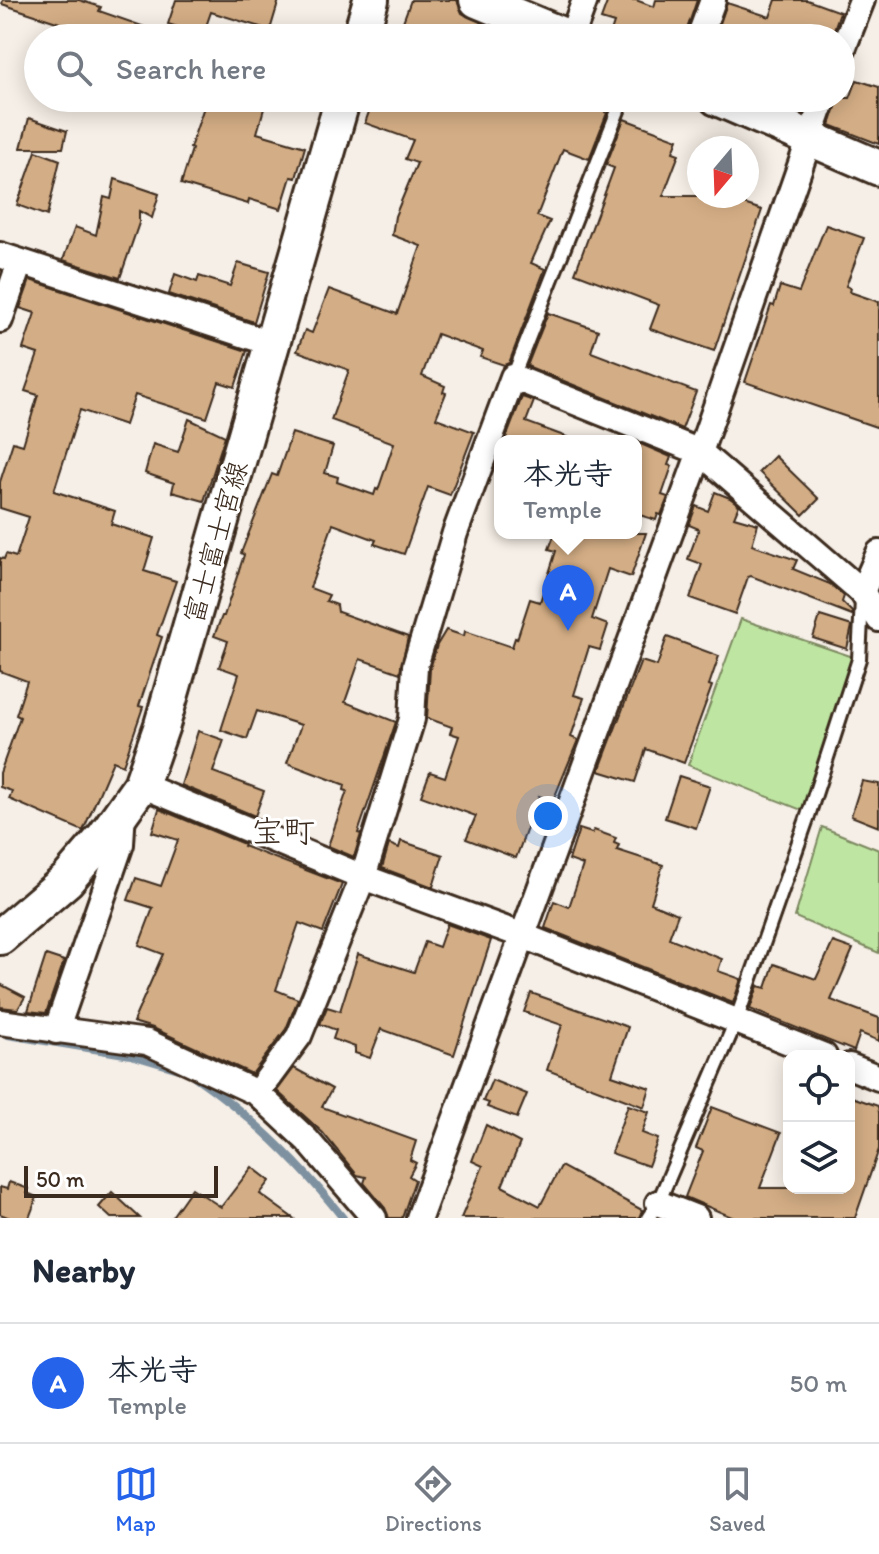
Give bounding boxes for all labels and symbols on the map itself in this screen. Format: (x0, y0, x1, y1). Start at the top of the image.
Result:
north arrow (687, 136, 759, 208)
street label: 富士富士宮線 (176, 457, 254, 627)
pin: A (542, 565, 594, 631)
your location (528, 796, 568, 836)
district label: 宝町 (251, 812, 315, 850)
scale bar (24, 1162, 218, 1198)

